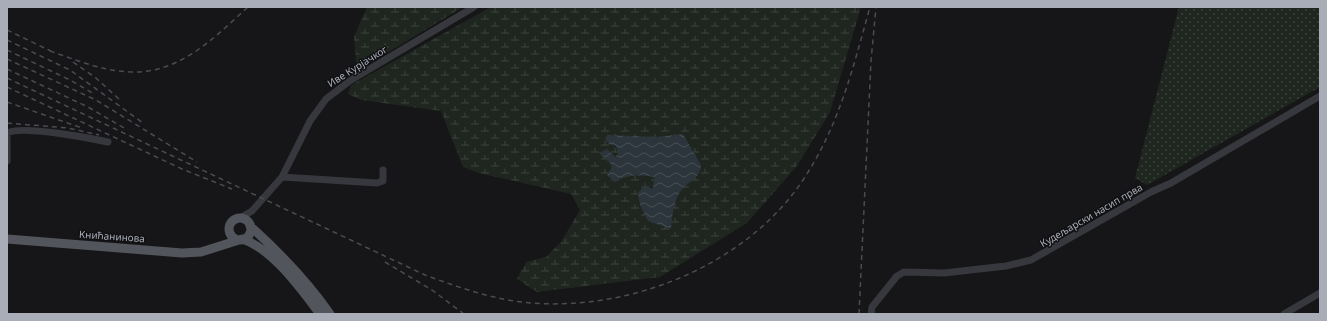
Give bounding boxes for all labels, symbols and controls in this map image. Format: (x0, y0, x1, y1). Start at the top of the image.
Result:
street label: Иве Курјачког (324, 42, 390, 90)
street label: Кудељарски насип прва (1037, 180, 1145, 250)
street label: Книћанинова (79, 227, 145, 245)

